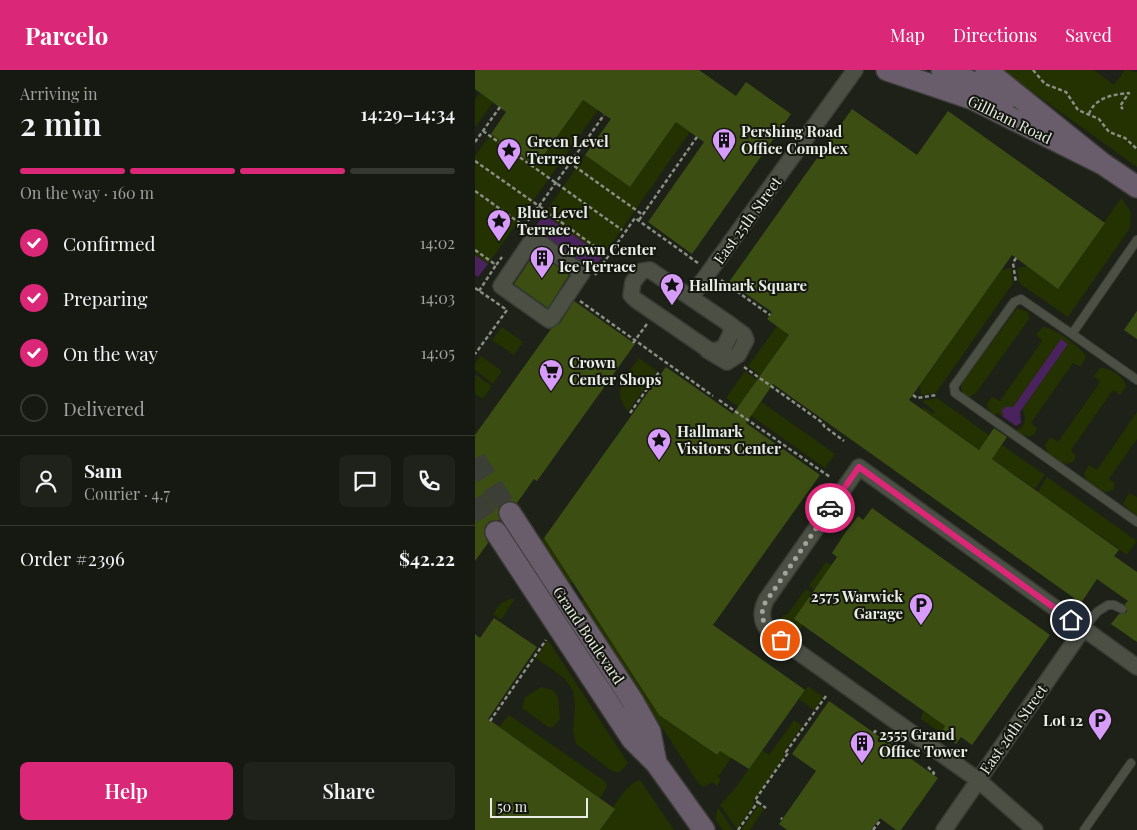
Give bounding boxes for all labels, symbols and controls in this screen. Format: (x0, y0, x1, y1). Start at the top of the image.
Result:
text: Parcelo (25, 19, 108, 51)
text: Map (890, 23, 925, 47)
text: Directions (953, 23, 1037, 47)
text: Saved (1065, 23, 1112, 47)
text: Arriving in (20, 83, 98, 104)
street label: Gillham Road (965, 90, 1056, 148)
text: 14:29–14:34 (360, 100, 455, 126)
text: 2 min (20, 101, 102, 144)
place label: Pershing Road Office Complex (741, 121, 849, 158)
building icon: Pershing Road Office Complex (711, 127, 737, 161)
place label: Green Level Terrace (527, 131, 609, 168)
place icon: Green Level Terrace (496, 137, 522, 171)
street label: East 25th Street (708, 172, 786, 268)
text: On the way · 160 m (20, 182, 154, 203)
place label: Blue Level Terrace (517, 202, 588, 239)
place icon: Blue Level Terrace (486, 208, 512, 242)
icon: check (20, 229, 48, 257)
text: Confirmed (63, 230, 156, 256)
text: 14:02 (420, 232, 455, 253)
place label: Crown Center Ice Terrace (559, 239, 656, 276)
building icon: Crown Center Ice Terrace (529, 245, 555, 279)
place icon: Hallmark Square (659, 272, 685, 306)
place label: Hallmark Square (689, 275, 807, 295)
icon: check (20, 284, 48, 312)
text: Preparing (63, 285, 148, 311)
text: 14:03 (420, 287, 455, 308)
icon: check (20, 339, 48, 367)
text: On the way (63, 340, 158, 366)
text: 14:05 (421, 342, 455, 363)
place label: Crown Center Shops (569, 352, 661, 389)
supermarket icon: Crown Center Shops (538, 358, 564, 392)
text: Delivered (63, 395, 145, 421)
place label: Hallmark Visitors Center (676, 421, 781, 458)
place icon: Hallmark Visitors Center (646, 427, 672, 461)
button: person (20, 455, 72, 507)
button: chat (339, 455, 391, 507)
button: phone (403, 455, 455, 507)
text: Sam (84, 457, 122, 483)
text: Courier · 4.7 (84, 483, 170, 504)
courier (805, 483, 855, 533)
icon: car (816, 494, 844, 522)
text: Order #2396 (20, 545, 125, 571)
text: $42.22 (399, 545, 455, 571)
street label: Grand Boulevard (549, 582, 629, 688)
place label: 2575 Warwick Garage (811, 586, 903, 623)
parking icon: 2575 Warwick Garage (908, 592, 934, 626)
pin (1050, 599, 1092, 641)
icon: home (1057, 606, 1085, 634)
pin (760, 619, 802, 661)
icon: bag (767, 626, 795, 654)
street label: East 26th Street (975, 680, 1052, 778)
parking icon: Lot 12 (1087, 707, 1113, 741)
place label: Lot 12 (1043, 710, 1083, 730)
place label: 2555 Grand Office Tower (879, 724, 968, 761)
building icon: 2555 Grand Office Tower (849, 730, 875, 764)
button: Help (20, 762, 233, 820)
button: Share (243, 762, 455, 820)
scale bar (490, 795, 587, 818)
text: 50 m (497, 797, 527, 816)

